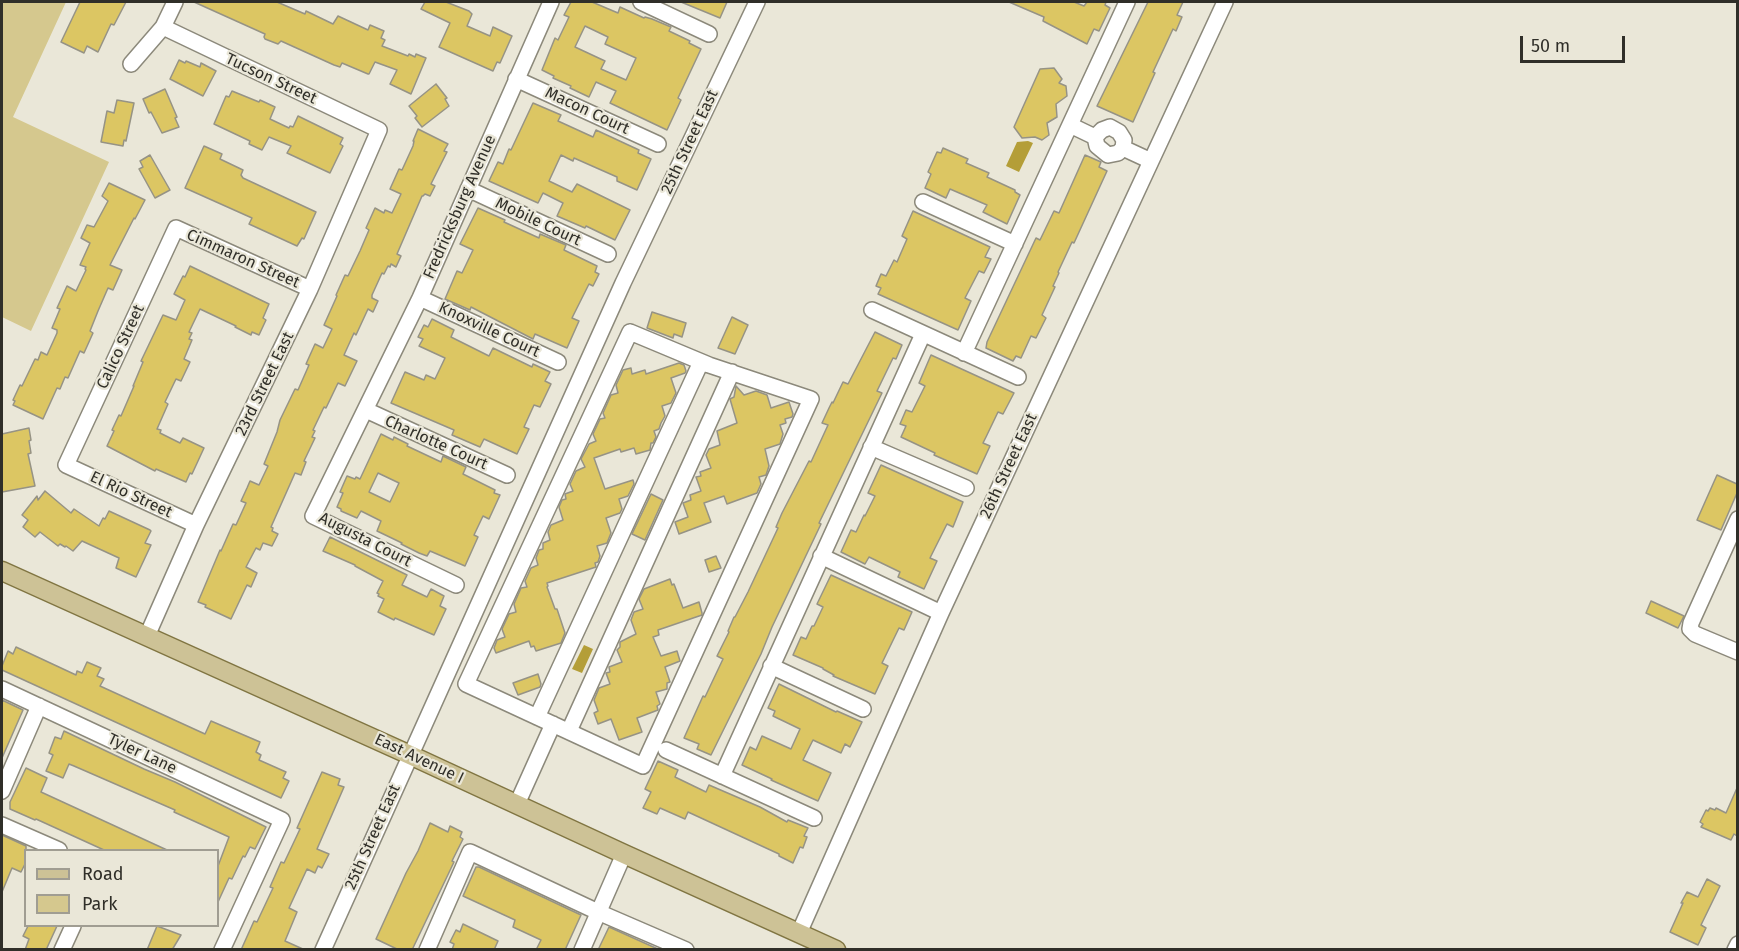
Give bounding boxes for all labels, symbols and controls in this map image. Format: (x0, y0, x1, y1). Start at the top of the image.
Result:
scale bar (1523, 24, 1628, 62)
text: 50 m (1531, 35, 1570, 57)
street label: Tucson Street (222, 49, 320, 109)
street label: Macon Court (542, 83, 632, 139)
street label: 25th Street East (657, 87, 723, 197)
street label: Fredricksburg Avenue (420, 132, 500, 282)
street label: Mobile Court (492, 194, 584, 250)
street label: Cimmaron Street (184, 225, 302, 293)
street label: Knoxville Court (435, 298, 543, 362)
street label: Calico Street (93, 302, 149, 392)
street label: 23rd Street East (232, 329, 298, 439)
street label: 26th Street East (976, 410, 1042, 522)
street label: Charlotte Court (382, 412, 490, 474)
street label: El Rio Street (87, 468, 175, 522)
street label: Augusta Court (316, 508, 414, 572)
street label: Tyler Lane (104, 730, 180, 778)
street label: East Avenue I (371, 730, 467, 788)
street label: 25th Street East (341, 781, 405, 893)
legend (24, 849, 219, 927)
text: Road (82, 863, 124, 885)
text: Park (82, 893, 117, 915)

